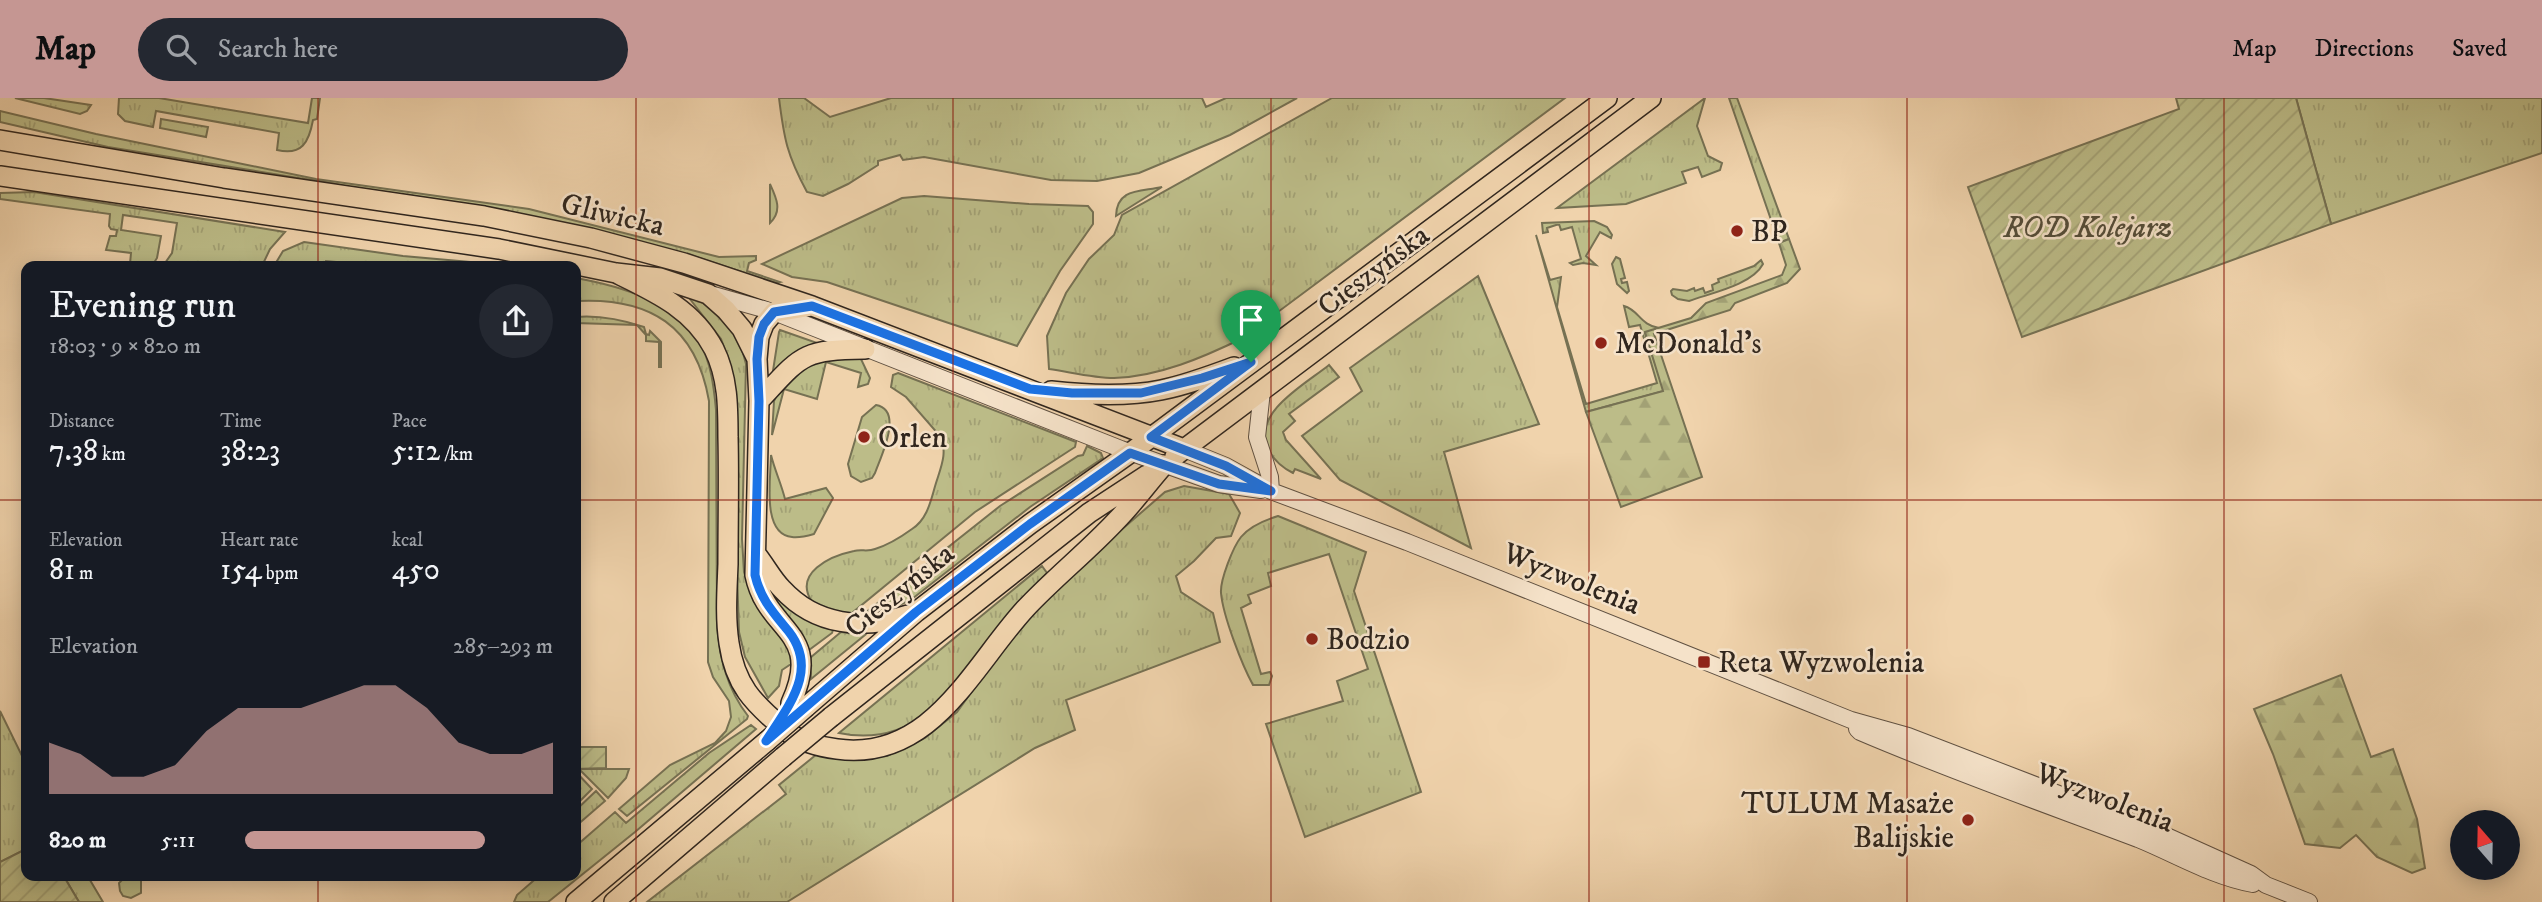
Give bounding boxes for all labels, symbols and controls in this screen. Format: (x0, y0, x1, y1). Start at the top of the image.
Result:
search box (138, 18, 628, 81)
text: Map (35, 29, 96, 70)
icon: search (162, 30, 200, 68)
text: Search here (218, 33, 338, 66)
text: Map (2232, 34, 2277, 64)
text: Directions (2315, 34, 2414, 64)
text: Saved (2452, 34, 2507, 64)
street label: Gliwicka (557, 186, 668, 245)
park label: ROD Kolejarz (2002, 210, 2173, 247)
place label: BP (1751, 214, 1787, 251)
street label: Cieszyńska (1311, 217, 1437, 325)
marker: BP (1729, 223, 1745, 239)
text: Evening run (49, 282, 236, 330)
button: share (479, 284, 553, 358)
pin (1221, 290, 1281, 362)
icon: arrive (1232, 301, 1270, 339)
place label: McDonald's (1615, 326, 1762, 363)
text: 18:03 · 9 × 820 m (49, 332, 201, 361)
marker: McDonald's (1593, 335, 1609, 351)
text: Distance (49, 410, 114, 433)
text: Time (220, 410, 262, 433)
text: Pace (392, 410, 427, 433)
place label: Orlen (878, 420, 948, 457)
marker: Orlen (856, 429, 872, 445)
text: 7.38 (49, 433, 98, 470)
text: 38:23 (220, 433, 280, 470)
text: 5:12 (392, 433, 440, 470)
text: km (98, 443, 126, 466)
text: /km (440, 443, 473, 466)
text: Elevation (49, 529, 123, 552)
text: Heart rate (220, 529, 298, 552)
text: kcal (392, 529, 423, 552)
street label: Wyzwolenia (1496, 535, 1646, 624)
street label: Cieszyńska (838, 536, 962, 647)
text: 81 (49, 552, 75, 589)
text: 154 (220, 552, 262, 589)
text: 450 (392, 552, 440, 589)
text: m (75, 562, 93, 585)
text: bpm (262, 562, 299, 585)
place label: Bodzio (1326, 622, 1410, 659)
marker: Bodzio (1304, 631, 1320, 647)
text: Elevation (49, 632, 138, 661)
text: 285–293 m (453, 632, 553, 661)
place label: Reta Wyzwolenia (1718, 645, 1924, 682)
marker: Reta Wyzwolenia (1696, 654, 1712, 670)
street label: Wyzwolenia (2029, 755, 2179, 842)
place label: TULUM Masaże Balijskie (1741, 786, 1954, 857)
north arrow (2450, 810, 2520, 880)
map controls (2450, 810, 2520, 880)
marker: TULUM Masaże Balijskie (1960, 812, 1976, 828)
text: 820 m (49, 826, 106, 855)
text: 5:11 (161, 826, 195, 855)

